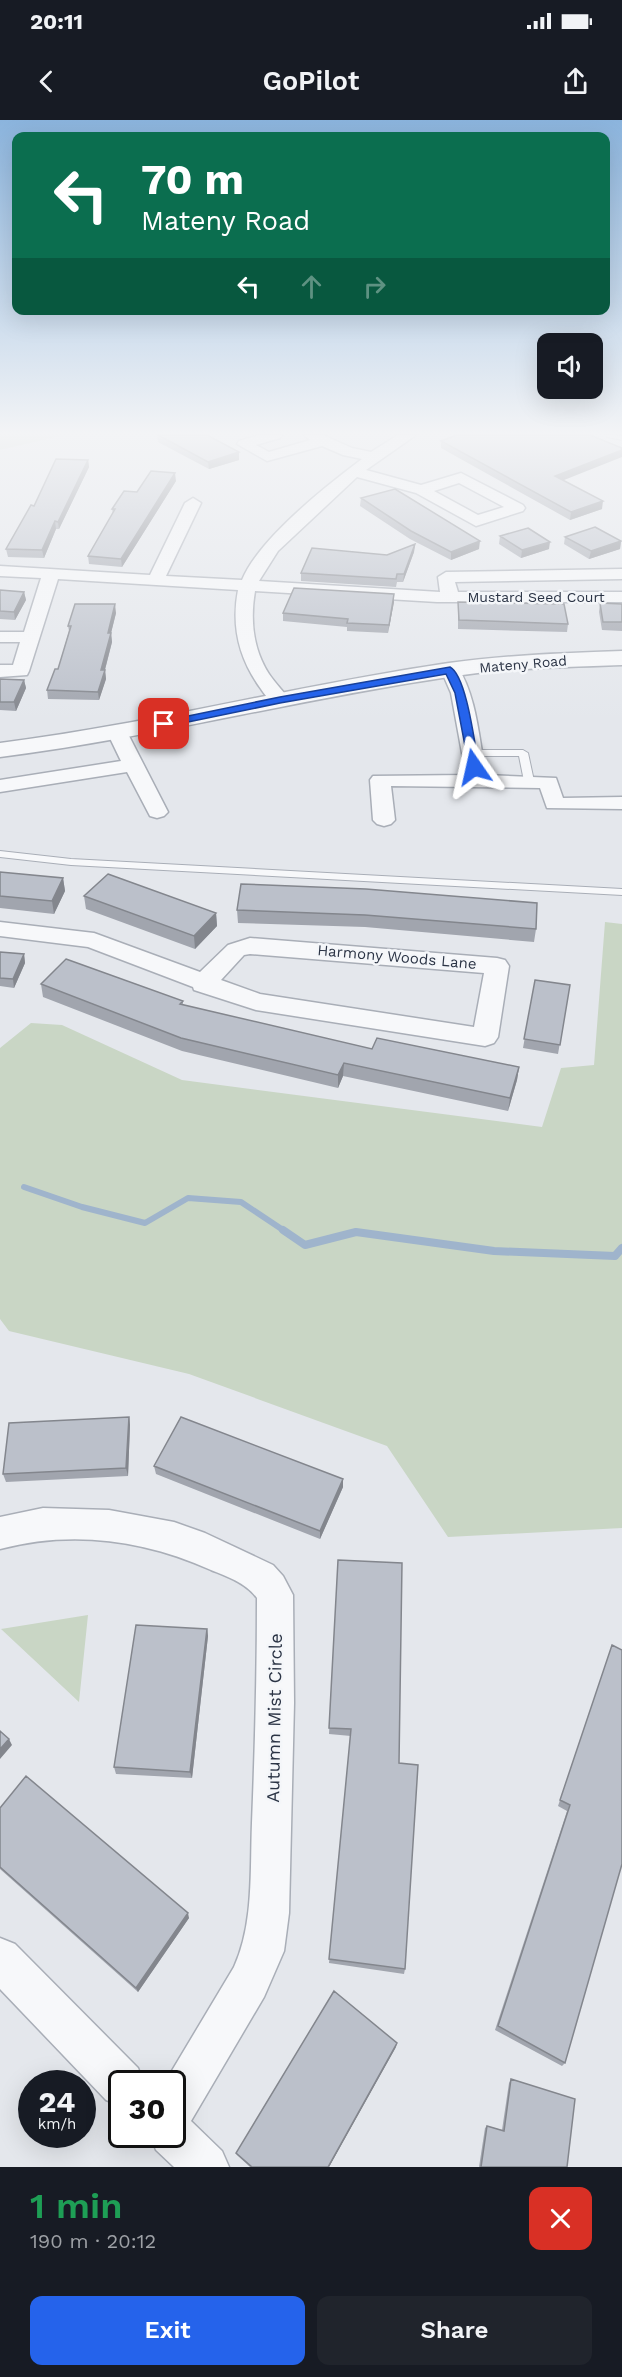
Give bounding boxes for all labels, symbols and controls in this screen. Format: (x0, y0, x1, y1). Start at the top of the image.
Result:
text: 20:11 (30, 9, 83, 34)
icon: back (30, 65, 63, 98)
text: GoPilot (263, 65, 359, 97)
icon: share (559, 65, 592, 98)
text: 70 m (141, 155, 244, 204)
icon: left (42, 156, 120, 234)
text: Mateny Road (141, 205, 310, 237)
icon: left (232, 270, 265, 303)
icon: ahead (295, 270, 328, 303)
icon: right (358, 270, 391, 303)
map controls (537, 333, 603, 399)
button: sound (537, 333, 603, 399)
street label: Mustard Seed Court (467, 589, 605, 605)
street label: Mateny Road (479, 652, 567, 676)
pin (138, 698, 189, 749)
icon: arrive (147, 707, 180, 740)
position arrow (442, 735, 506, 799)
street label: Harmony Woods Lane (317, 941, 477, 973)
street label: Autumn Mist Circle (262, 1633, 286, 1803)
speed limit sign: 30 (108, 2070, 186, 2148)
text: 24 (39, 2084, 75, 2119)
text: km/h (38, 2115, 76, 2133)
text: 1 min (30, 2185, 122, 2227)
button: close (529, 2187, 592, 2250)
text: 190 m · 20:12 (30, 2229, 156, 2253)
button: Exit (30, 2296, 305, 2365)
button: Share (317, 2296, 592, 2365)

